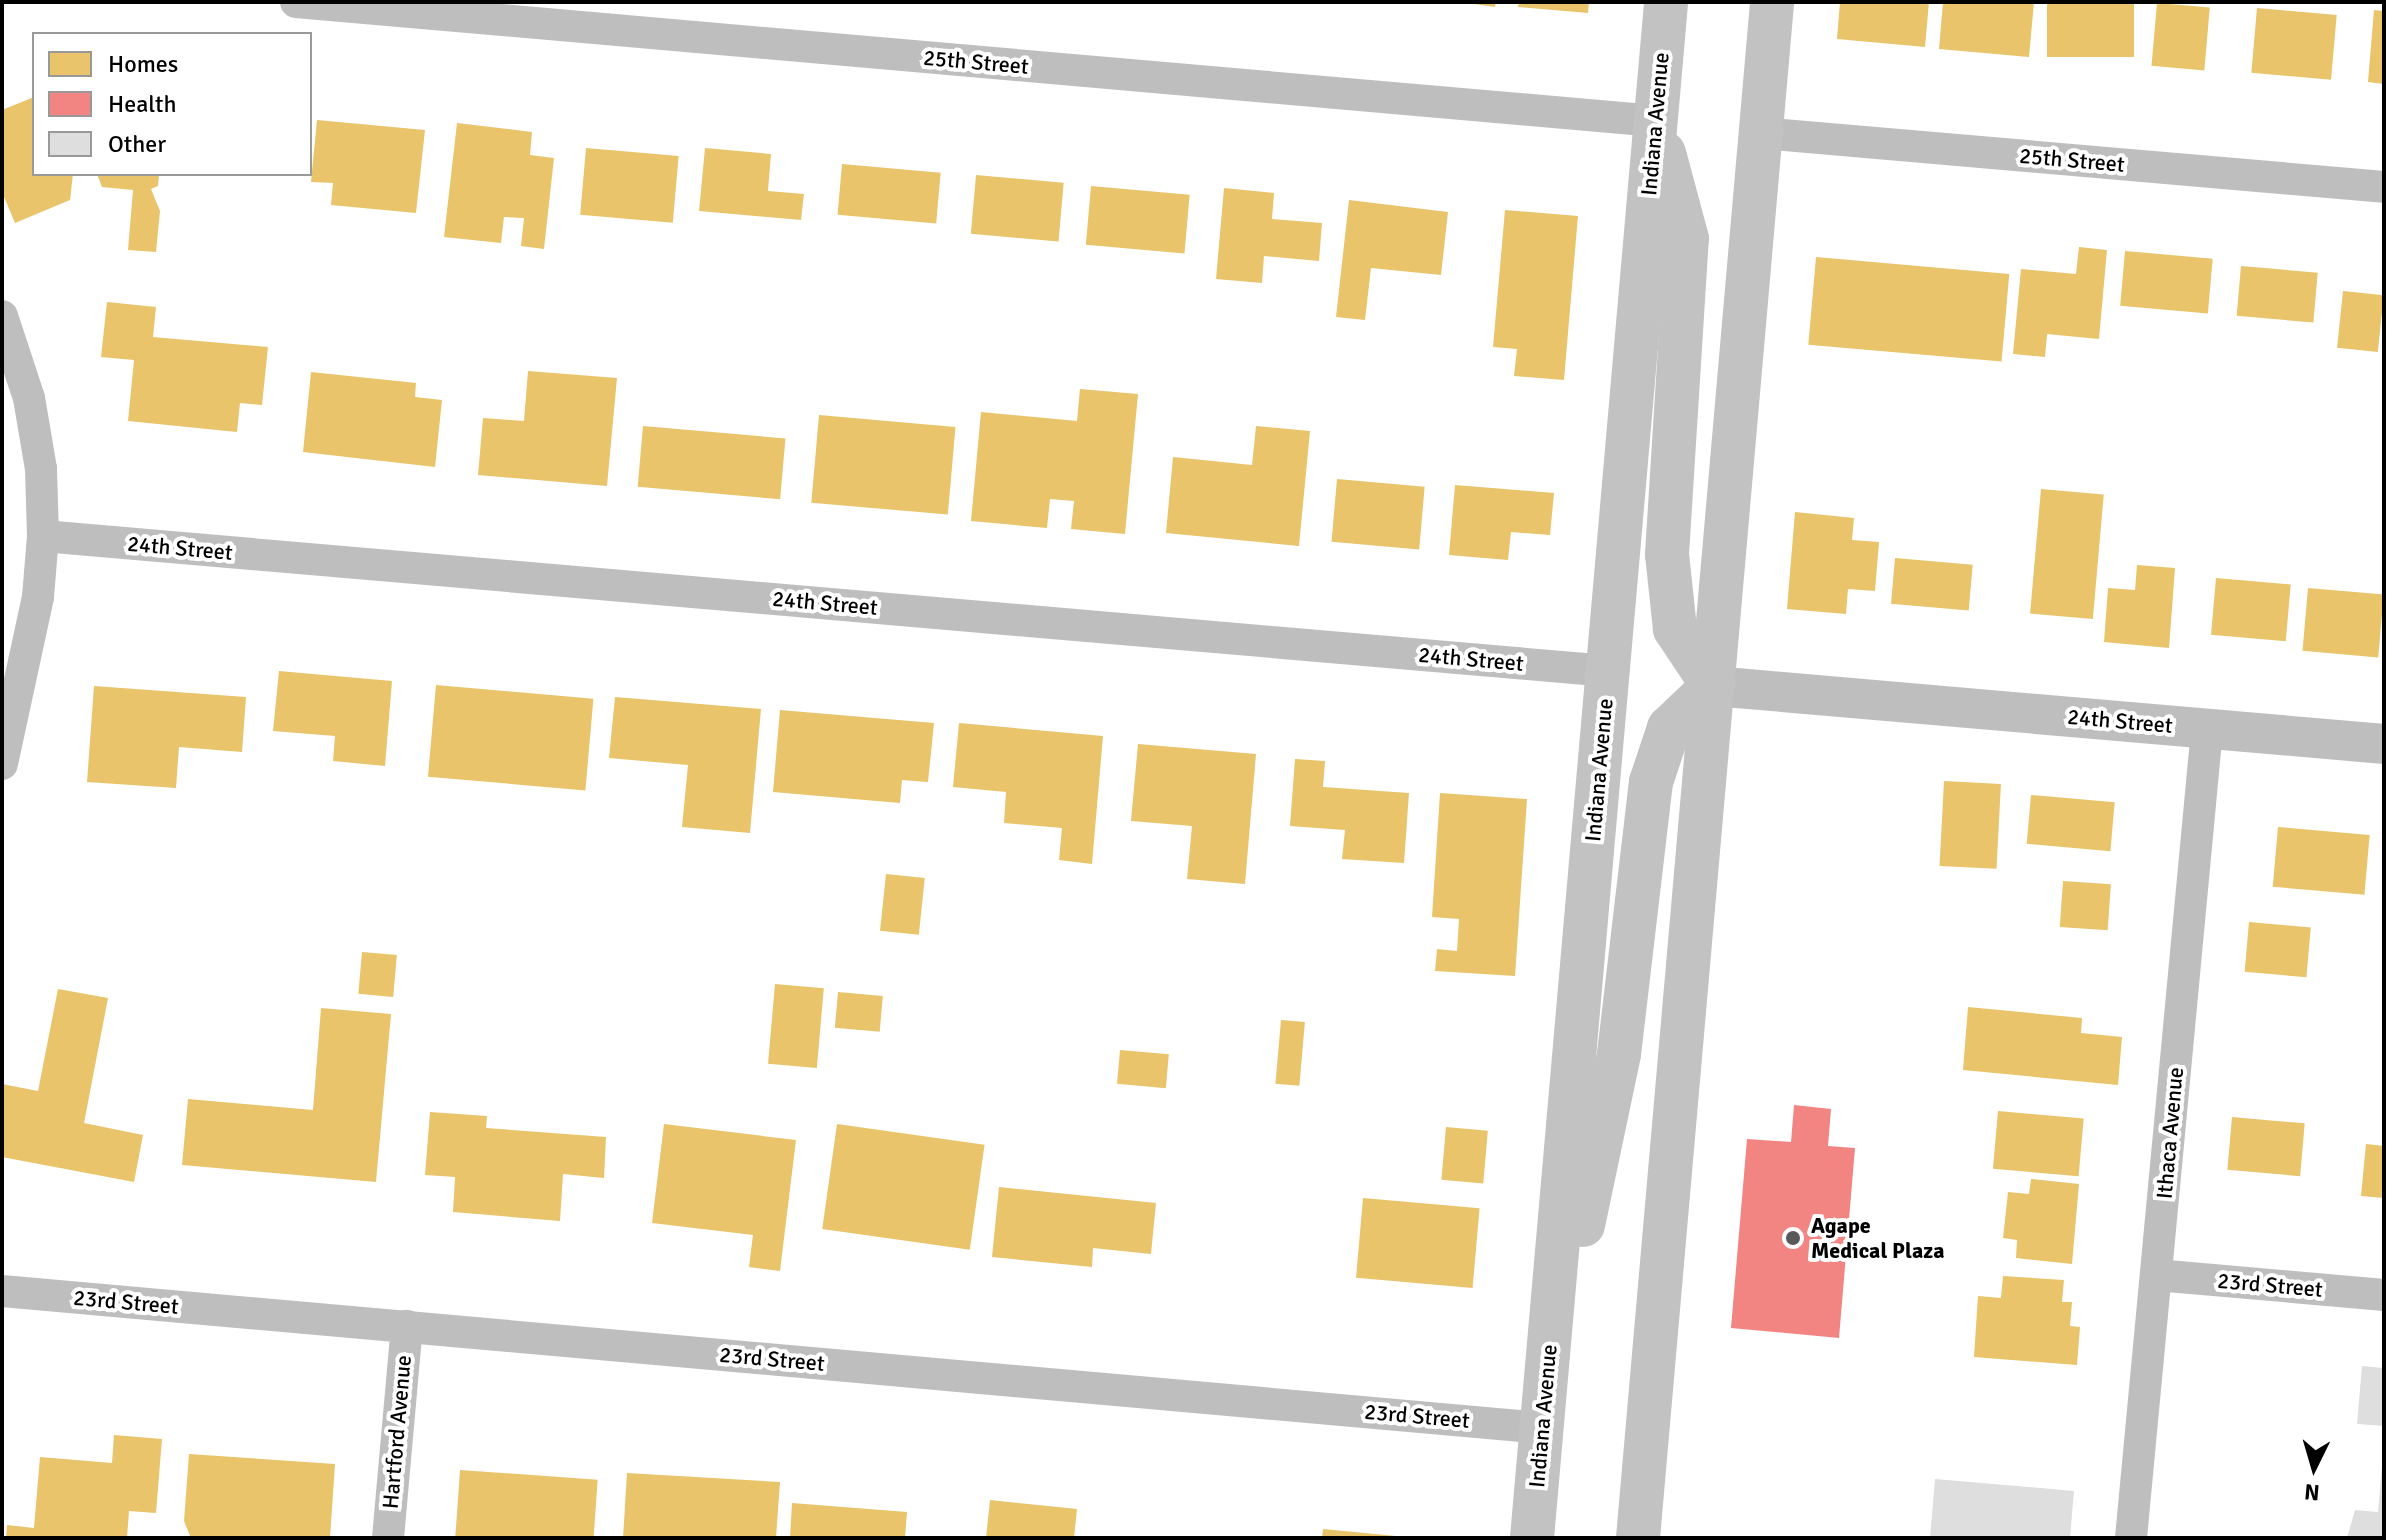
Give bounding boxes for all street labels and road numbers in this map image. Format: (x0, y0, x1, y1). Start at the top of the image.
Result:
street label: 25th Street (922, 44, 1030, 80)
street label: Indiana Avenue (1636, 51, 1674, 197)
street label: 25th Street (2018, 142, 2126, 178)
street label: 24th Street (126, 530, 234, 566)
street label: 24th Street (771, 585, 879, 621)
street label: 24th Street (1417, 641, 1525, 677)
street label: Indiana Avenue (1580, 697, 1618, 843)
street label: 24th Street (2066, 703, 2174, 739)
street label: Ithaca Avenue (2151, 1066, 2189, 1200)
street label: 23rd Street (2216, 1267, 2324, 1303)
street label: 23rd Street (72, 1284, 180, 1320)
street label: 23rd Street (718, 1341, 826, 1377)
street label: Indiana Avenue (1524, 1343, 1562, 1489)
street label: Hartford Avenue (377, 1354, 417, 1510)
street label: 23rd Street (1363, 1398, 1471, 1434)

